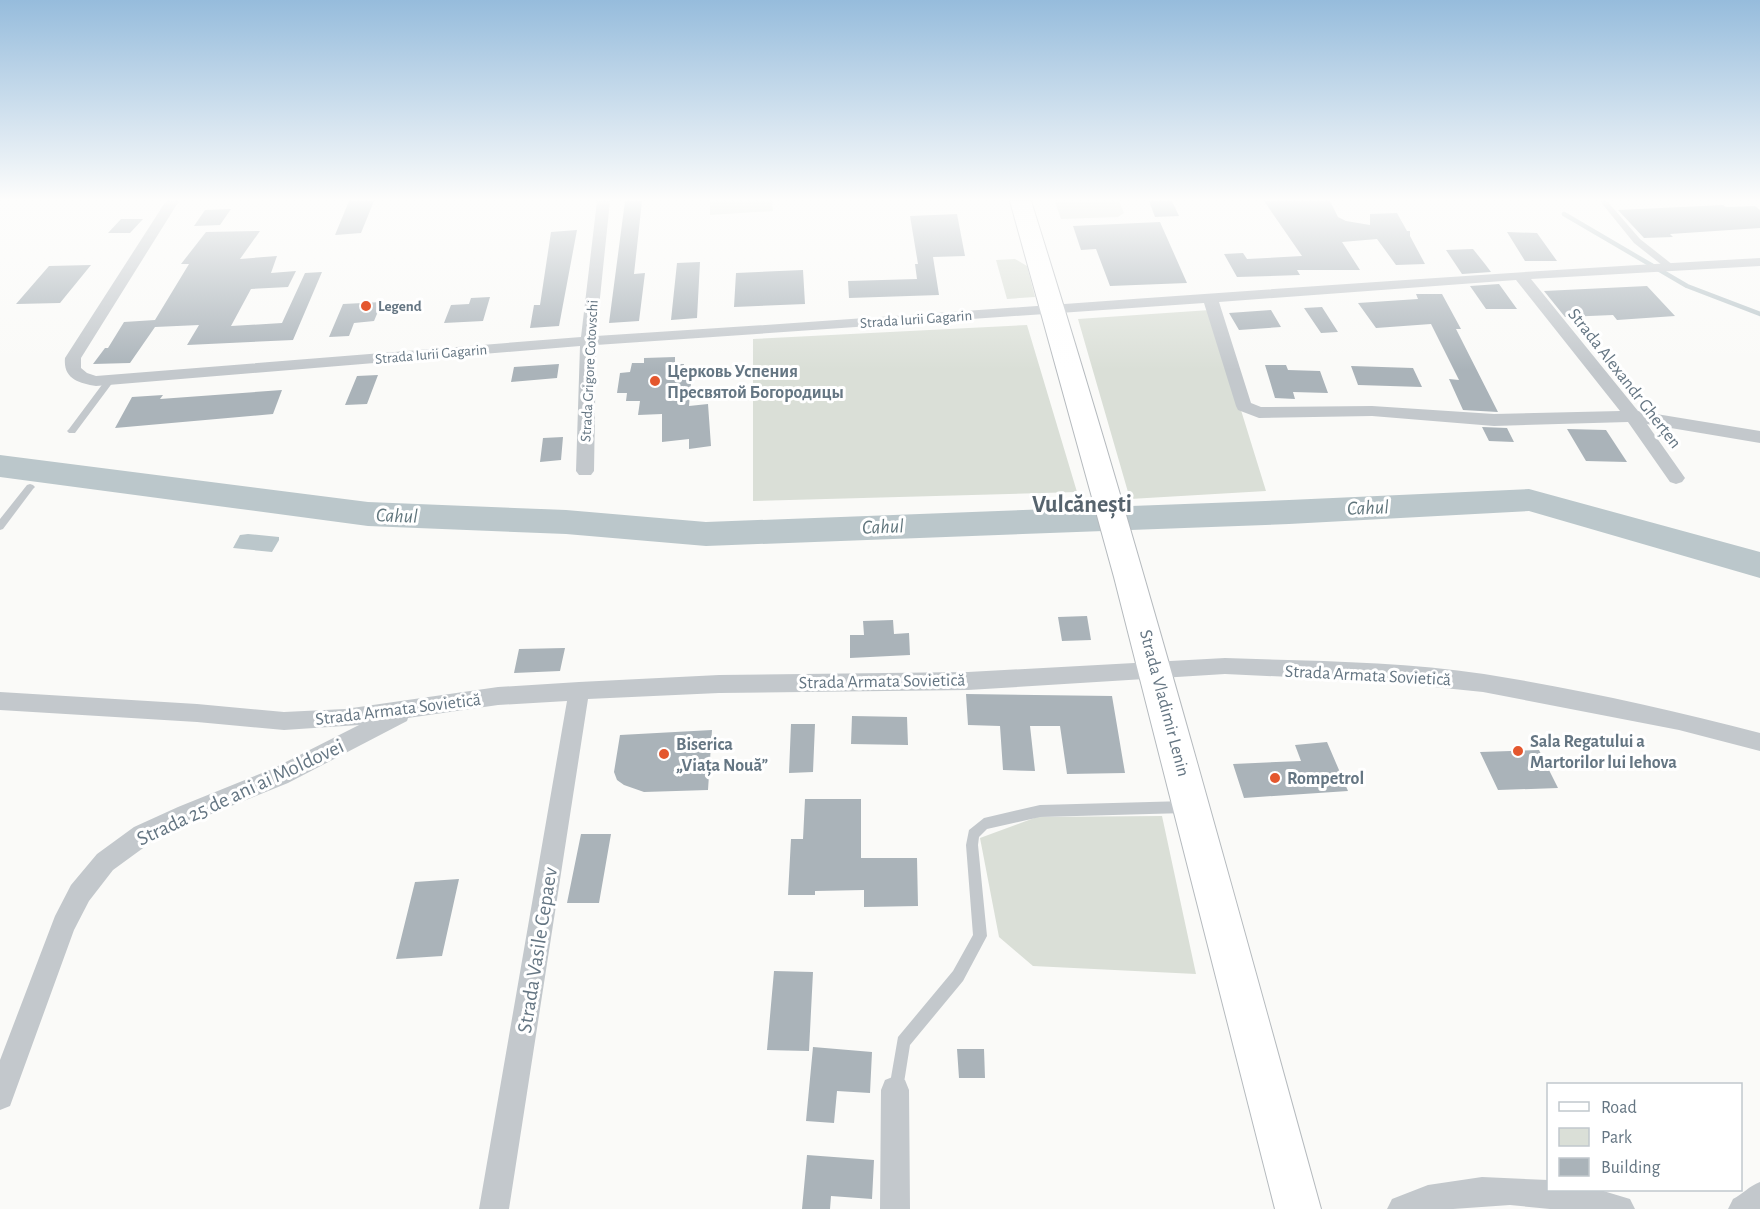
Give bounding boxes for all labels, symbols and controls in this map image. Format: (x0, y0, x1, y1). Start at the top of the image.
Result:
marker: Legend (359, 299, 373, 313)
place label: Legend (378, 299, 422, 314)
street label: Strada Grigore Cotovschi (578, 300, 601, 442)
street label: Strada Alexandr Gherțen (1563, 305, 1684, 453)
street label: Strada Iurii Gagarin (859, 308, 973, 331)
street label: Strada Iurii Gagarin (374, 342, 488, 367)
place label: Церковь Успения Пресвятой Богородицы (667, 363, 844, 402)
marker: Церковь Успения Пресвятой Богородицы (648, 374, 662, 388)
district label: Vulcănești (1032, 493, 1132, 519)
water label: Cahul (1347, 497, 1389, 519)
water label: Cahul (376, 505, 418, 527)
water label: Cahul (862, 516, 904, 538)
street label: Strada Vladimir Lenin (1136, 628, 1192, 779)
street label: Strada Armata Sovietică (1284, 663, 1452, 689)
street label: Strada Armata Sovietică (799, 672, 966, 692)
street label: Strada Armata Sovietică (314, 691, 482, 729)
place label: Sala Regatului a Martorilor lui Iehova (1530, 733, 1677, 772)
street label: Strada 25 de ani ai Moldovei (133, 735, 347, 850)
place label: Biserica „Viața Nouă” (676, 736, 769, 777)
marker: Sala Regatului a Martorilor lui Iehova (1511, 744, 1525, 758)
marker: Biserica „Viața Nouă” (657, 747, 671, 761)
place label: Rompetrol (1287, 770, 1364, 788)
marker: Rompetrol (1268, 771, 1282, 785)
street label: Strada Vasile Cepaev (514, 866, 561, 1035)
legend (1547, 1083, 1742, 1191)
text: Road (1601, 1099, 1637, 1117)
text: Park (1601, 1129, 1633, 1147)
text: Building (1601, 1159, 1661, 1177)

